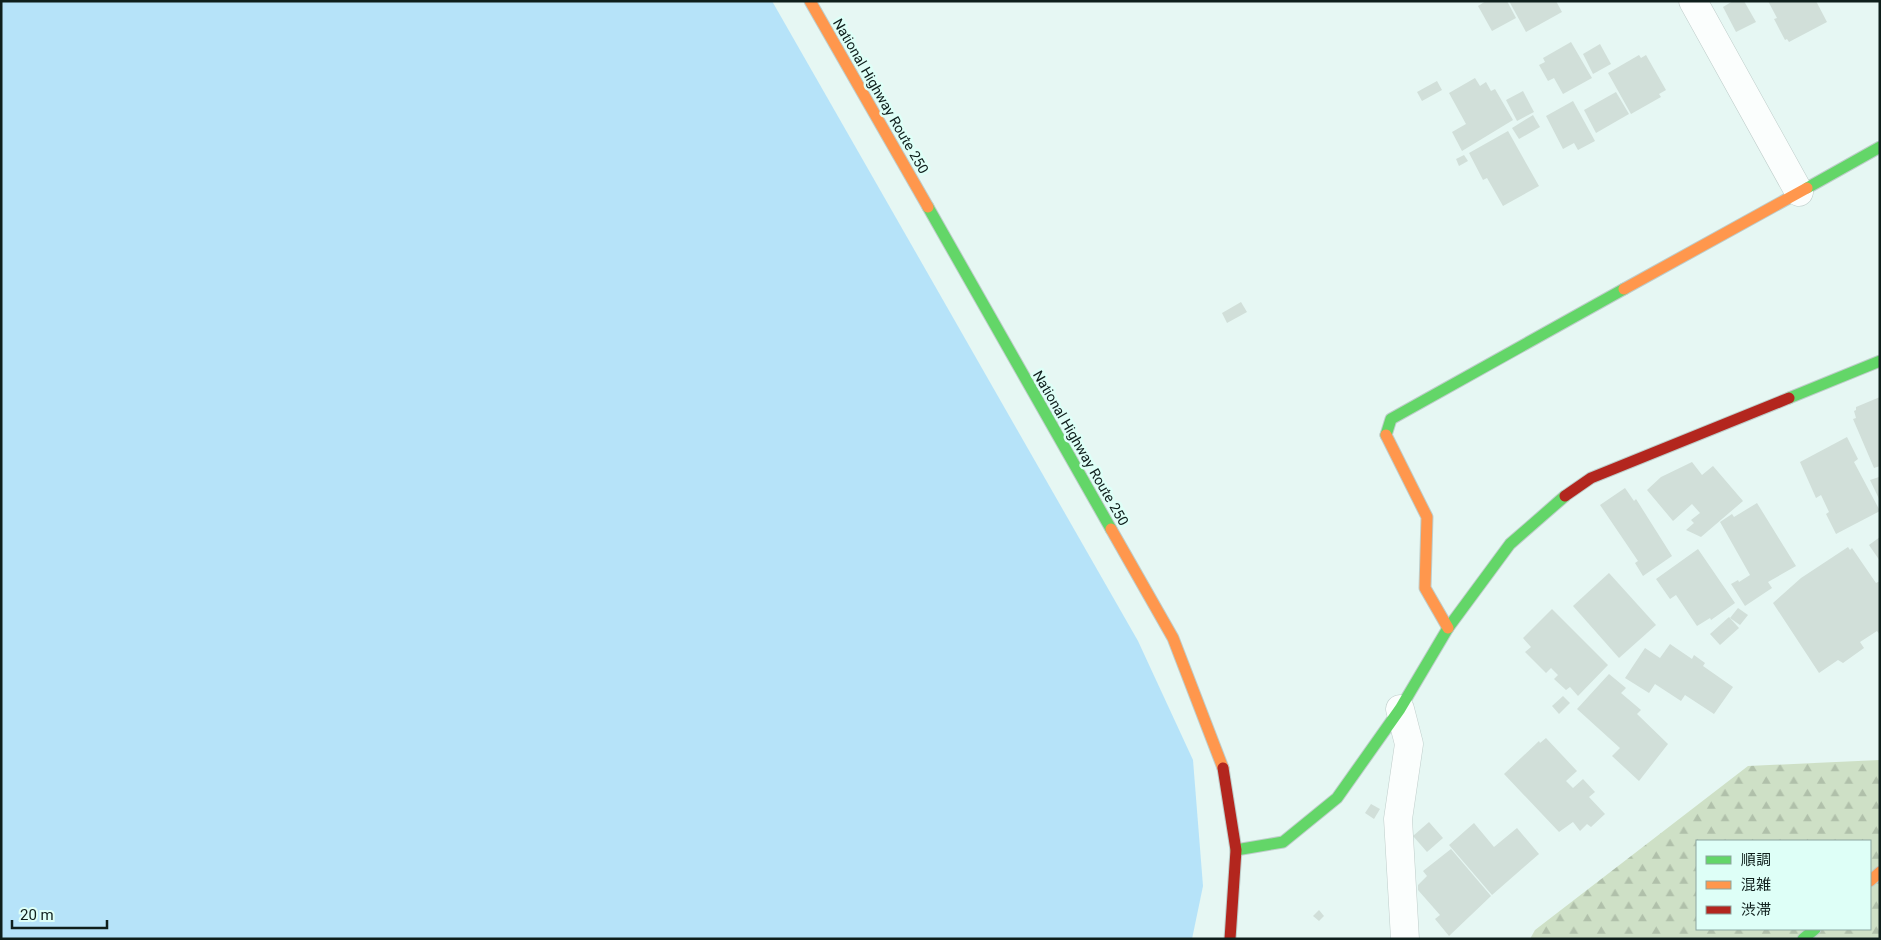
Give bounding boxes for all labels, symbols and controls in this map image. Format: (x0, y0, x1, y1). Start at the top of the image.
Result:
street label: National Highway Route 250 (830, 16, 932, 176)
street label: National Highway Route 250 (1030, 368, 1132, 528)
legend (1696, 840, 1871, 930)
text: 順調 (1741, 851, 1771, 869)
text: 混雑 (1741, 876, 1771, 894)
scale bar (12, 898, 108, 930)
text: 渋滞 (1741, 901, 1771, 919)
text: 20 m (20, 906, 54, 924)

